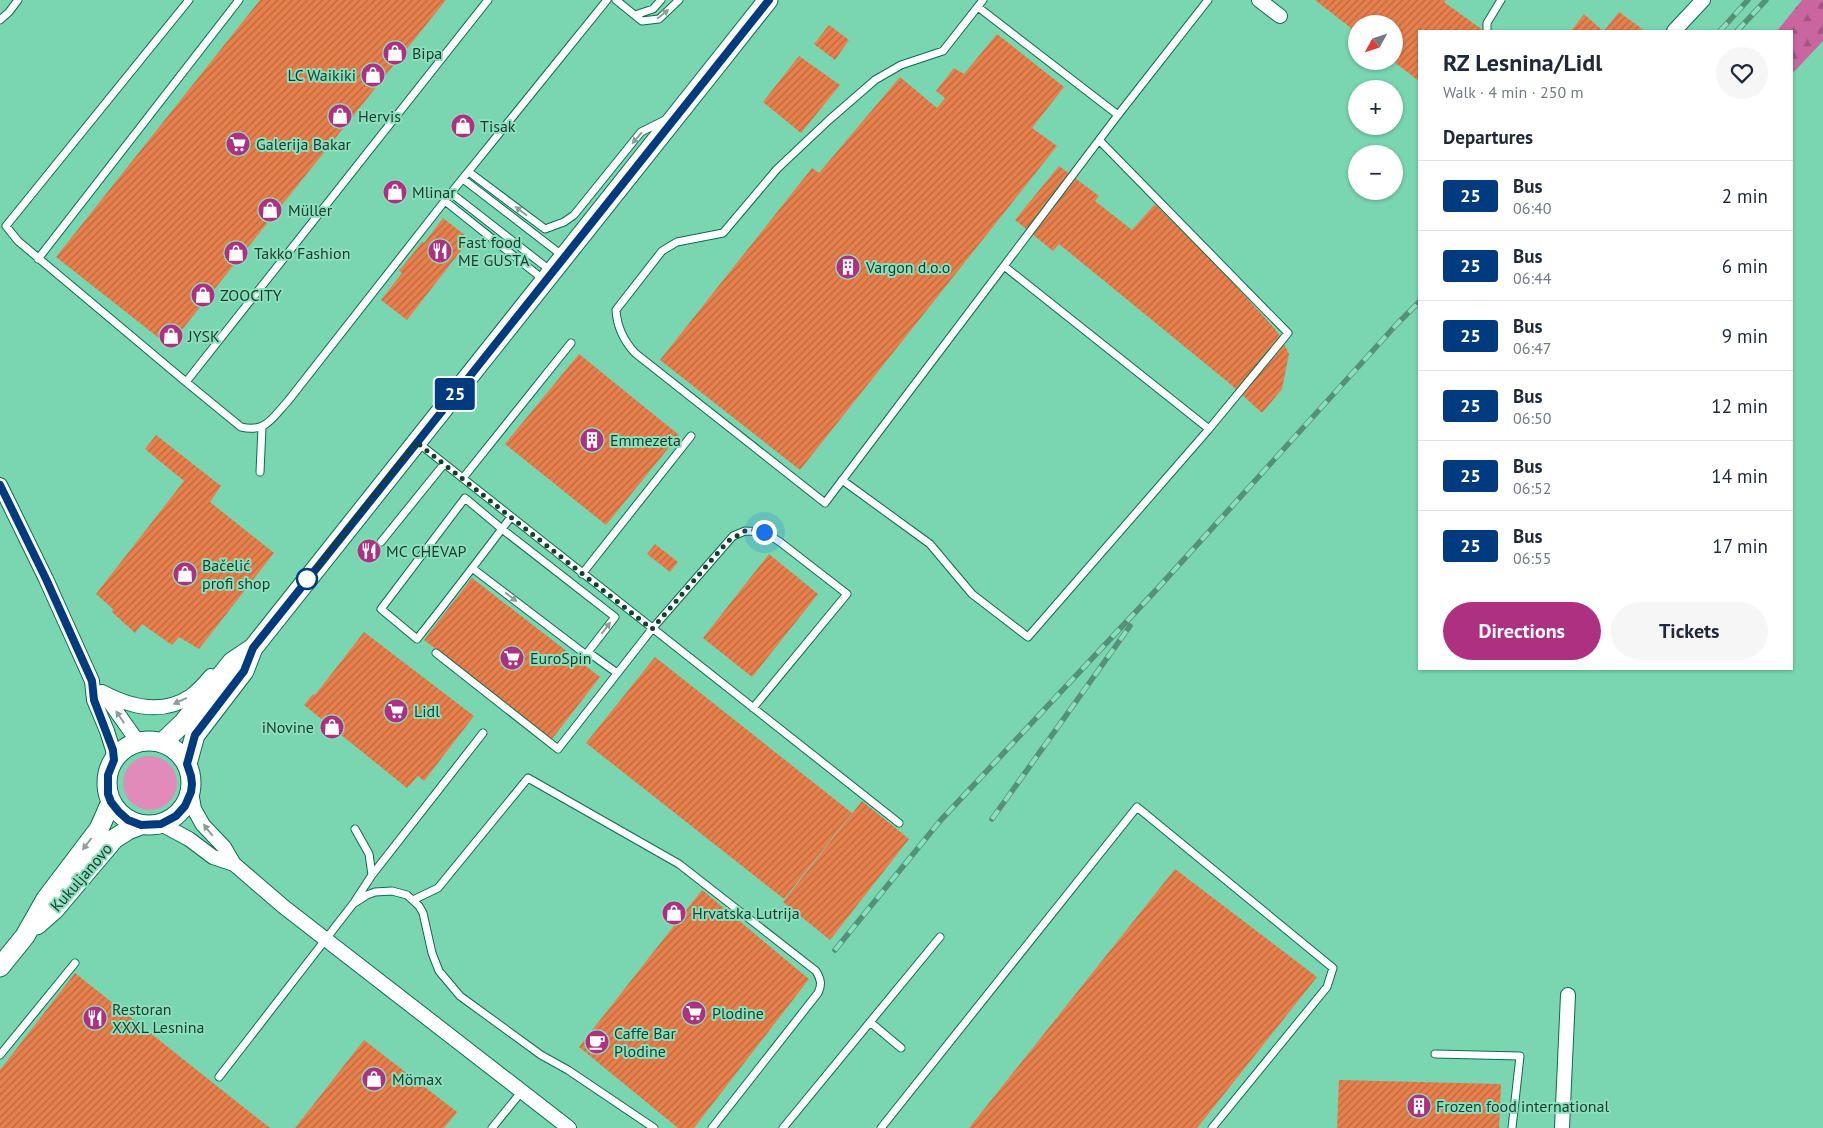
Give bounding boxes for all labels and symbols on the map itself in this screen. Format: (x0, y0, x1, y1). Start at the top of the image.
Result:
one-way arrow (656, 9, 669, 20)
north arrow (1348, 15, 1402, 70)
shop icon: Bipa (382, 40, 408, 66)
place label: Bipa (412, 43, 442, 63)
shop icon: LC Waikiki (360, 62, 386, 88)
place label: LC Waikiki (288, 65, 356, 85)
shop icon: Hervis (327, 103, 353, 129)
place label: Hervis (358, 106, 401, 126)
shop icon: Tisak (450, 113, 476, 139)
place label: Tisak (480, 116, 516, 136)
supermarket icon: Galerija Bakar (225, 131, 251, 157)
one-way arrow (631, 131, 643, 143)
place label: Galerija Bakar (256, 134, 352, 154)
shop icon: Mlinar (382, 179, 408, 205)
place label: Mlinar (412, 182, 456, 202)
shop icon: Müller (257, 197, 283, 223)
place label: Müller (288, 200, 333, 220)
one-way arrow (515, 206, 528, 217)
place label: Fast food ME GUSTA (458, 232, 530, 270)
restaurant icon: Fast food ME GUSTA (427, 238, 453, 264)
shop icon: Takko Fashion (223, 240, 249, 266)
place label: Takko Fashion (254, 243, 350, 263)
building icon: Vargon d.o.o (835, 254, 861, 280)
place label: Vargon d.o.o (865, 257, 950, 277)
shop icon: ZOOCITY (190, 282, 216, 308)
place label: ZOOCITY (220, 285, 282, 305)
shop icon: JYSK (158, 323, 184, 349)
place label: JYSK (187, 326, 220, 346)
line badge: 25 (432, 378, 478, 410)
building icon: Emmezeta (579, 427, 605, 453)
place label: Emmezeta (610, 430, 681, 450)
your location (752, 520, 777, 545)
restaurant icon: MC CHEVAP (356, 538, 382, 564)
place label: MC CHEVAP (386, 541, 467, 561)
place label: Bačelić profi shop (202, 555, 270, 593)
shop icon: Bačelić profi shop (172, 561, 198, 587)
unlabelled marker (296, 568, 318, 590)
one-way arrow (504, 592, 517, 603)
one-way arrow (601, 622, 612, 635)
supermarket icon: EuroSpin (499, 645, 525, 671)
place label: EuroSpin (530, 648, 591, 668)
one-way arrow (173, 697, 187, 705)
supermarket icon: Lidl (383, 698, 409, 724)
place label: Lidl (414, 701, 440, 721)
one-way arrow (115, 711, 125, 724)
shop icon: iNovine (319, 714, 345, 740)
place label: iNovine (262, 717, 314, 737)
one-way arrow (203, 824, 213, 837)
one-way arrow (82, 837, 93, 850)
street label: Kukuljanovo (46, 839, 116, 915)
shop icon: Hrvatska Lutrija (661, 900, 687, 926)
place label: Hrvatska Lutrija (692, 903, 800, 923)
place label: Restoran XXXL Lesnina (112, 999, 204, 1037)
supermarket icon: Plodine (681, 1000, 707, 1026)
place label: Plodine (712, 1003, 764, 1023)
restaurant icon: Restoran XXXL Lesnina (82, 1005, 108, 1031)
place label: Caffe Bar Plodine (614, 1023, 677, 1061)
cafe icon: Caffe Bar Plodine (584, 1029, 610, 1055)
shop icon: Mömax (361, 1066, 387, 1092)
place label: Mömax (392, 1069, 442, 1089)
building icon: Frozen food international (1406, 1093, 1432, 1119)
place label: Frozen food international (1436, 1096, 1610, 1116)

